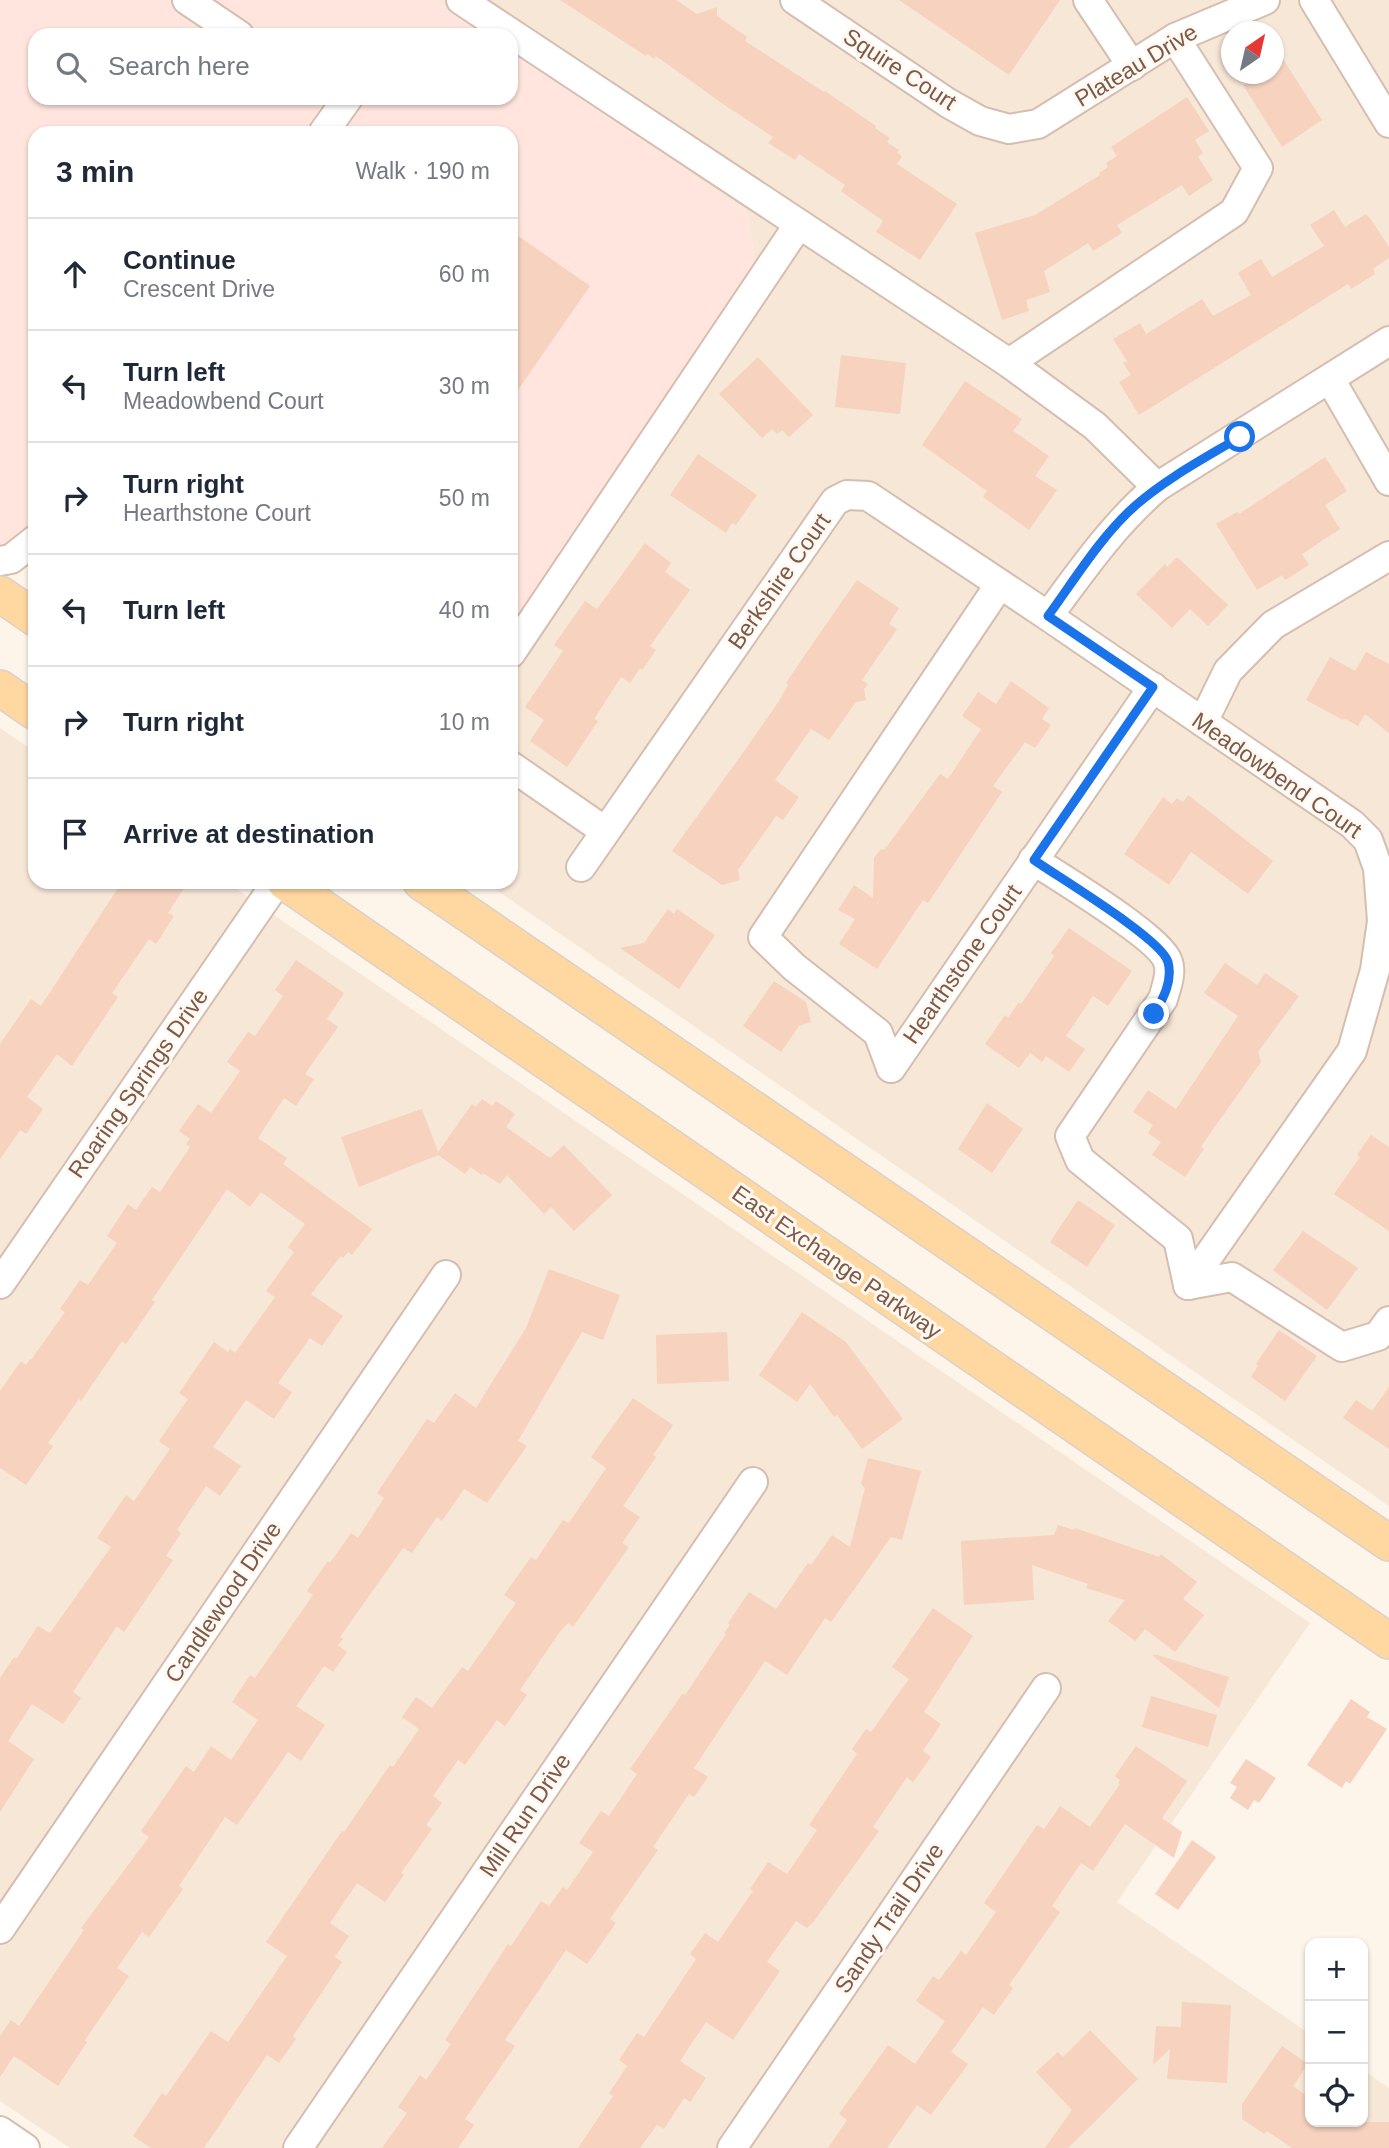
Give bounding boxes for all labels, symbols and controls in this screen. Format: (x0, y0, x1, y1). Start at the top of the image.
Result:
street label: Plateau Drive (1070, 18, 1202, 112)
north arrow (1221, 21, 1284, 84)
street label: Squire Court (839, 23, 962, 115)
search box (28, 28, 518, 105)
icon: search (52, 48, 90, 86)
text: Search here (108, 51, 250, 81)
text: 3 min (56, 155, 134, 188)
text: Walk · 190 m (355, 158, 490, 184)
text: Continue (123, 245, 236, 275)
icon: ahead (56, 255, 94, 293)
text: 60 m (439, 261, 490, 287)
text: Crescent Drive (123, 276, 275, 302)
text: Turn left (123, 357, 225, 387)
icon: left (56, 367, 94, 405)
text: 30 m (439, 373, 490, 399)
text: Meadowbend Court (123, 388, 324, 414)
route start (1224, 421, 1255, 452)
text: Turn right (123, 469, 244, 499)
icon: right (56, 479, 94, 517)
text: 50 m (439, 485, 490, 511)
text: Hearthstone Court (123, 500, 311, 526)
street label: Berkshire Court (723, 508, 836, 654)
icon: left (56, 591, 94, 629)
text: Turn left (123, 595, 225, 625)
text: 40 m (439, 597, 490, 623)
icon: right (56, 703, 94, 741)
text: Turn right (123, 707, 244, 737)
street label: Meadowbend Court (1187, 707, 1367, 844)
text: 10 m (439, 709, 490, 735)
icon: arrive (56, 815, 94, 853)
text: Arrive at destination (123, 819, 374, 849)
street label: Hearthstone Court (897, 879, 1027, 1048)
street label: Roaring Springs Drive (63, 983, 213, 1183)
route end (1138, 998, 1169, 1029)
street label: East Exchange Parkway (727, 1180, 947, 1344)
street label: Candlewood Drive (160, 1517, 286, 1687)
street label: Mill Run Drive (474, 1748, 576, 1882)
street label: Sandy Trail Drive (829, 1838, 949, 1998)
map controls (1305, 1938, 1368, 2127)
button: + (1305, 1938, 1368, 2001)
button: − (1305, 2001, 1368, 2064)
button: locate (1305, 2064, 1368, 2127)

